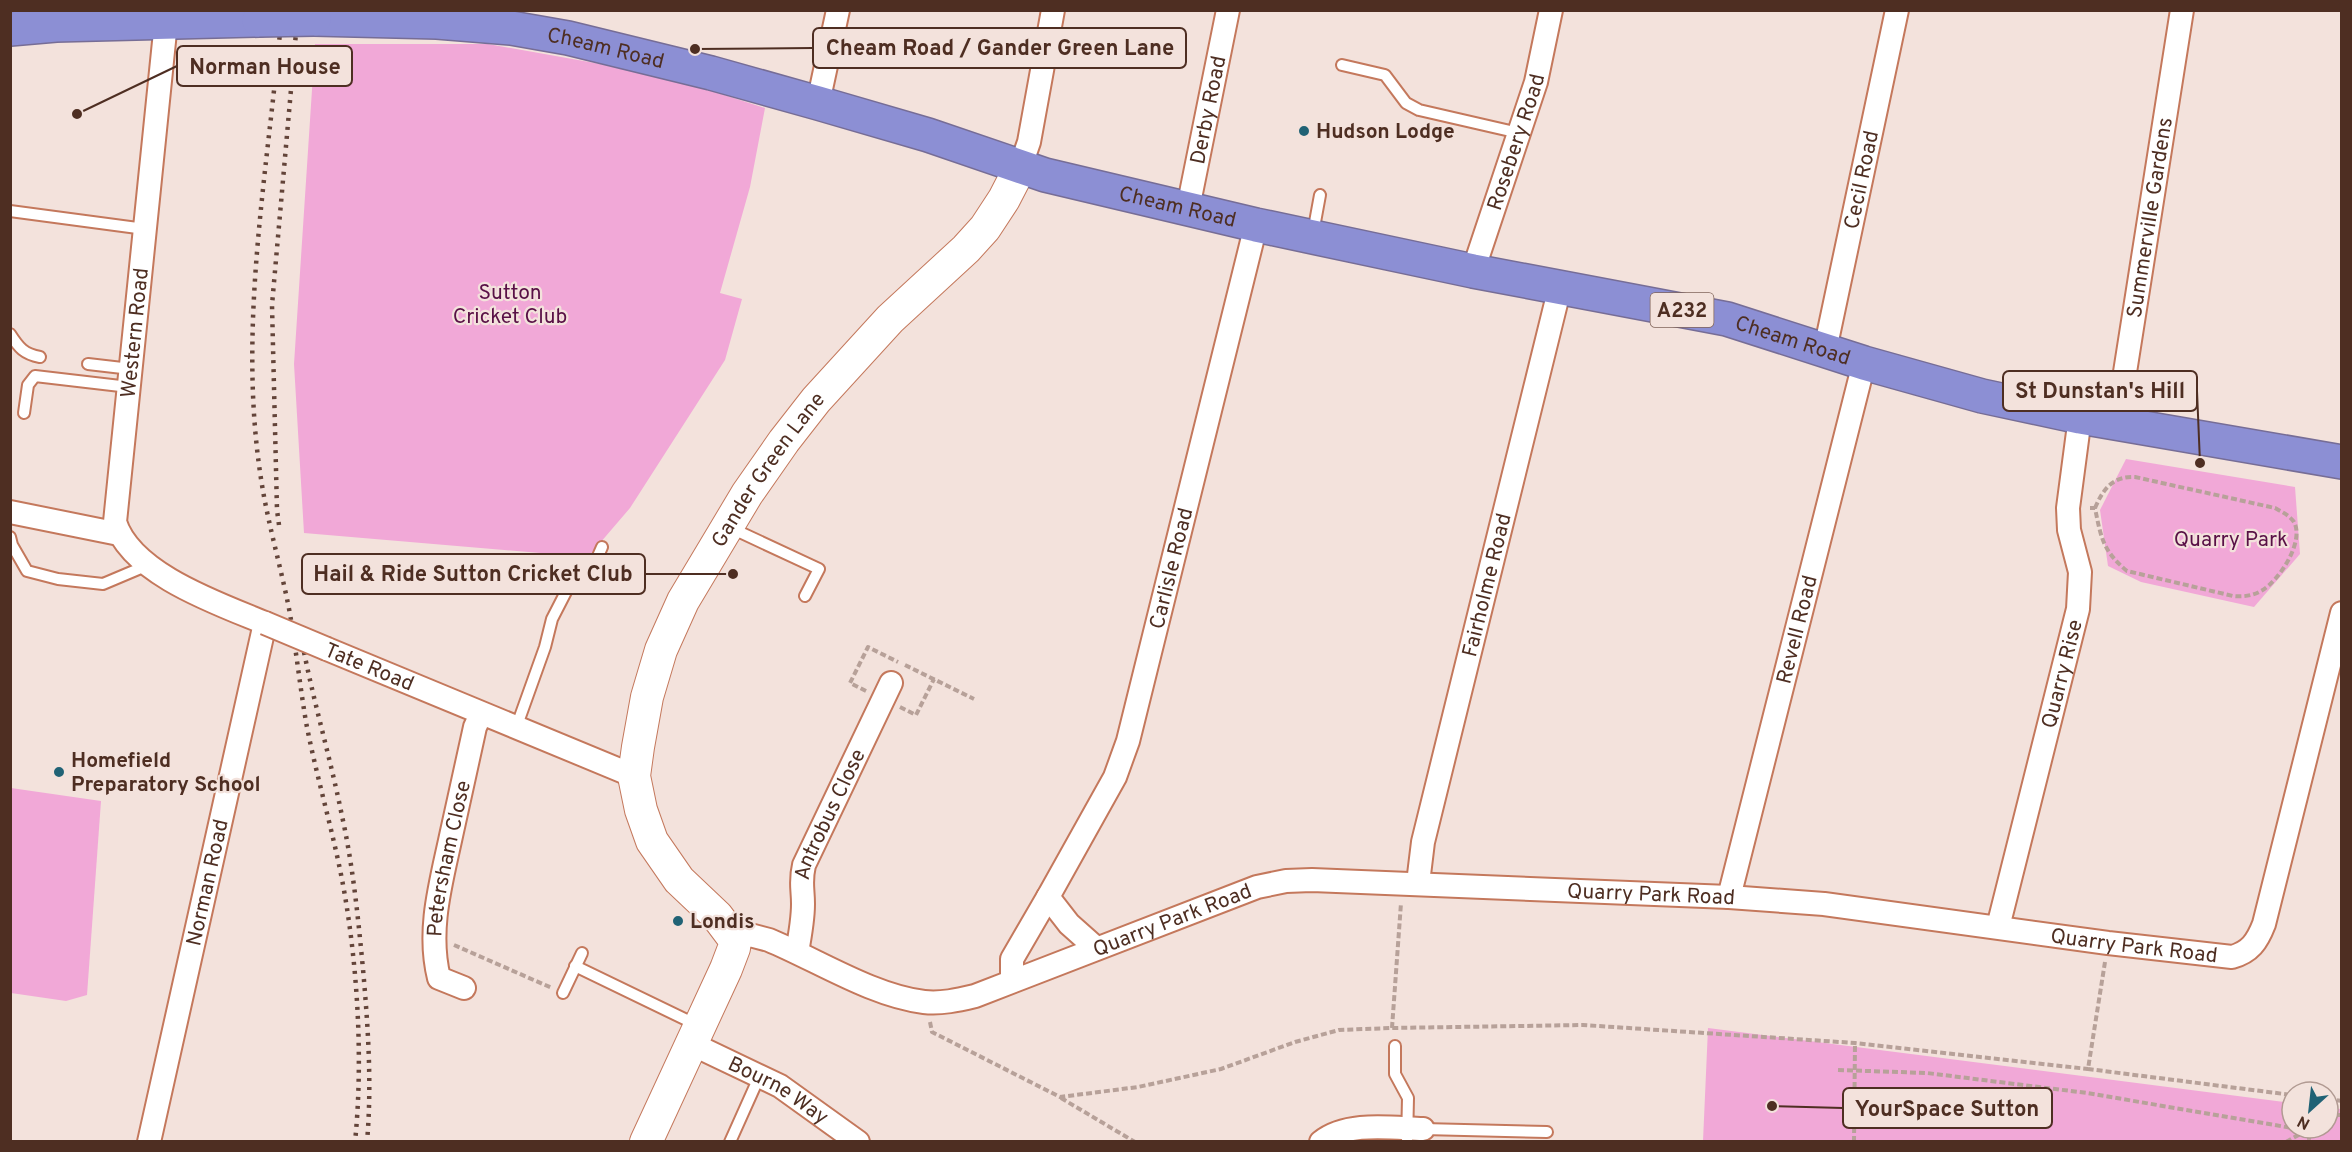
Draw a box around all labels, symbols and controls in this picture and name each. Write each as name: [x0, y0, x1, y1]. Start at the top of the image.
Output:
street label: Cheam Road: [545, 23, 667, 76]
callout: Cheam Road / Gander Green Lane: [813, 28, 1186, 68]
text: Cheam Road / Gander Green Lane: [826, 36, 1174, 63]
callout: Norman House: [177, 46, 352, 86]
street label: Derby Road: [1185, 54, 1233, 167]
text: Norman House: [189, 55, 341, 82]
street label: Rosebery Road: [1482, 72, 1552, 214]
street label: Summerville Gardens: [2122, 116, 2180, 320]
place label: Hudson Lodge: [1316, 119, 1455, 146]
marker: Hudson Lodge: [1297, 124, 1311, 138]
street label: Cecil Road: [1839, 128, 1886, 232]
street label: Cheam Road: [1116, 181, 1239, 235]
street label: Western Road: [116, 267, 156, 399]
park label: Sutton Cricket Club: [453, 280, 567, 331]
road number: A232: [1650, 293, 1714, 327]
street label: Cheam Road: [1731, 310, 1853, 373]
callout: St Dunstan's Hill: [2003, 371, 2197, 411]
text: St Dunstan's Hill: [2015, 379, 2185, 406]
street label: Gander Green Lane: [706, 387, 832, 553]
street label: Carlisle Road: [1144, 505, 1200, 632]
street label: Fairholme Road: [1457, 511, 1519, 660]
park label: Quarry Park: [2174, 527, 2288, 554]
callout: Hail & Ride Sutton Cricket Club: [302, 554, 645, 594]
text: Hail & Ride Sutton Cricket Club: [313, 562, 633, 589]
street label: Revell Road: [1771, 573, 1825, 687]
street label: Quarry Rise: [2036, 617, 2090, 732]
street label: Tate Road: [320, 637, 418, 698]
street label: Antrobus Close: [790, 745, 873, 882]
place label: Homefield Preparatory School: [71, 748, 261, 799]
marker: Homefield Preparatory School: [52, 765, 66, 779]
street label: Petersham Close: [422, 778, 478, 937]
street label: Norman Road: [181, 817, 236, 949]
street label: Quarry Park Road: [1089, 878, 1256, 964]
street label: Quarry Park Road: [1566, 878, 1736, 912]
place label: Londis: [690, 909, 755, 936]
marker: Londis: [671, 914, 685, 928]
street label: Quarry Park Road: [2049, 923, 2219, 970]
street label: Bourne Way: [723, 1051, 833, 1131]
north arrow: [2280, 1080, 2340, 1140]
callout: YourSpace Sutton: [1843, 1088, 2052, 1128]
text: YourSpace Sutton: [1855, 1097, 2039, 1124]
text: N: [2294, 1110, 2314, 1133]

